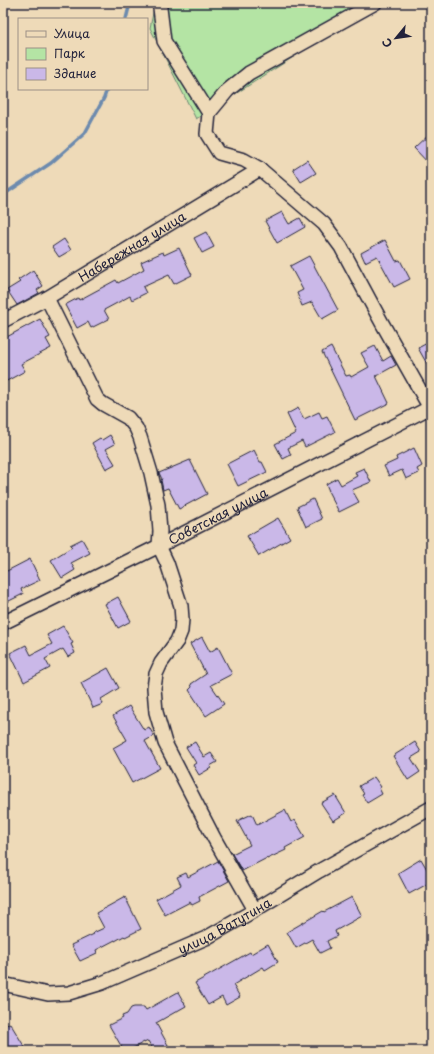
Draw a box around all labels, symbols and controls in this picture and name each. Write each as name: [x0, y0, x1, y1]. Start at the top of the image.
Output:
legend: [18, 18, 148, 90]
north arrow: [376, 18, 416, 58]
text: Улица: [54, 24, 90, 42]
text: С: [377, 35, 396, 51]
text: Парк: [54, 44, 86, 62]
text: Здание: [54, 64, 96, 82]
street label: Набережная улица: [74, 206, 190, 286]
street label: Советская улица: [165, 482, 271, 549]
street label: улица Ватутина: [175, 892, 275, 958]

